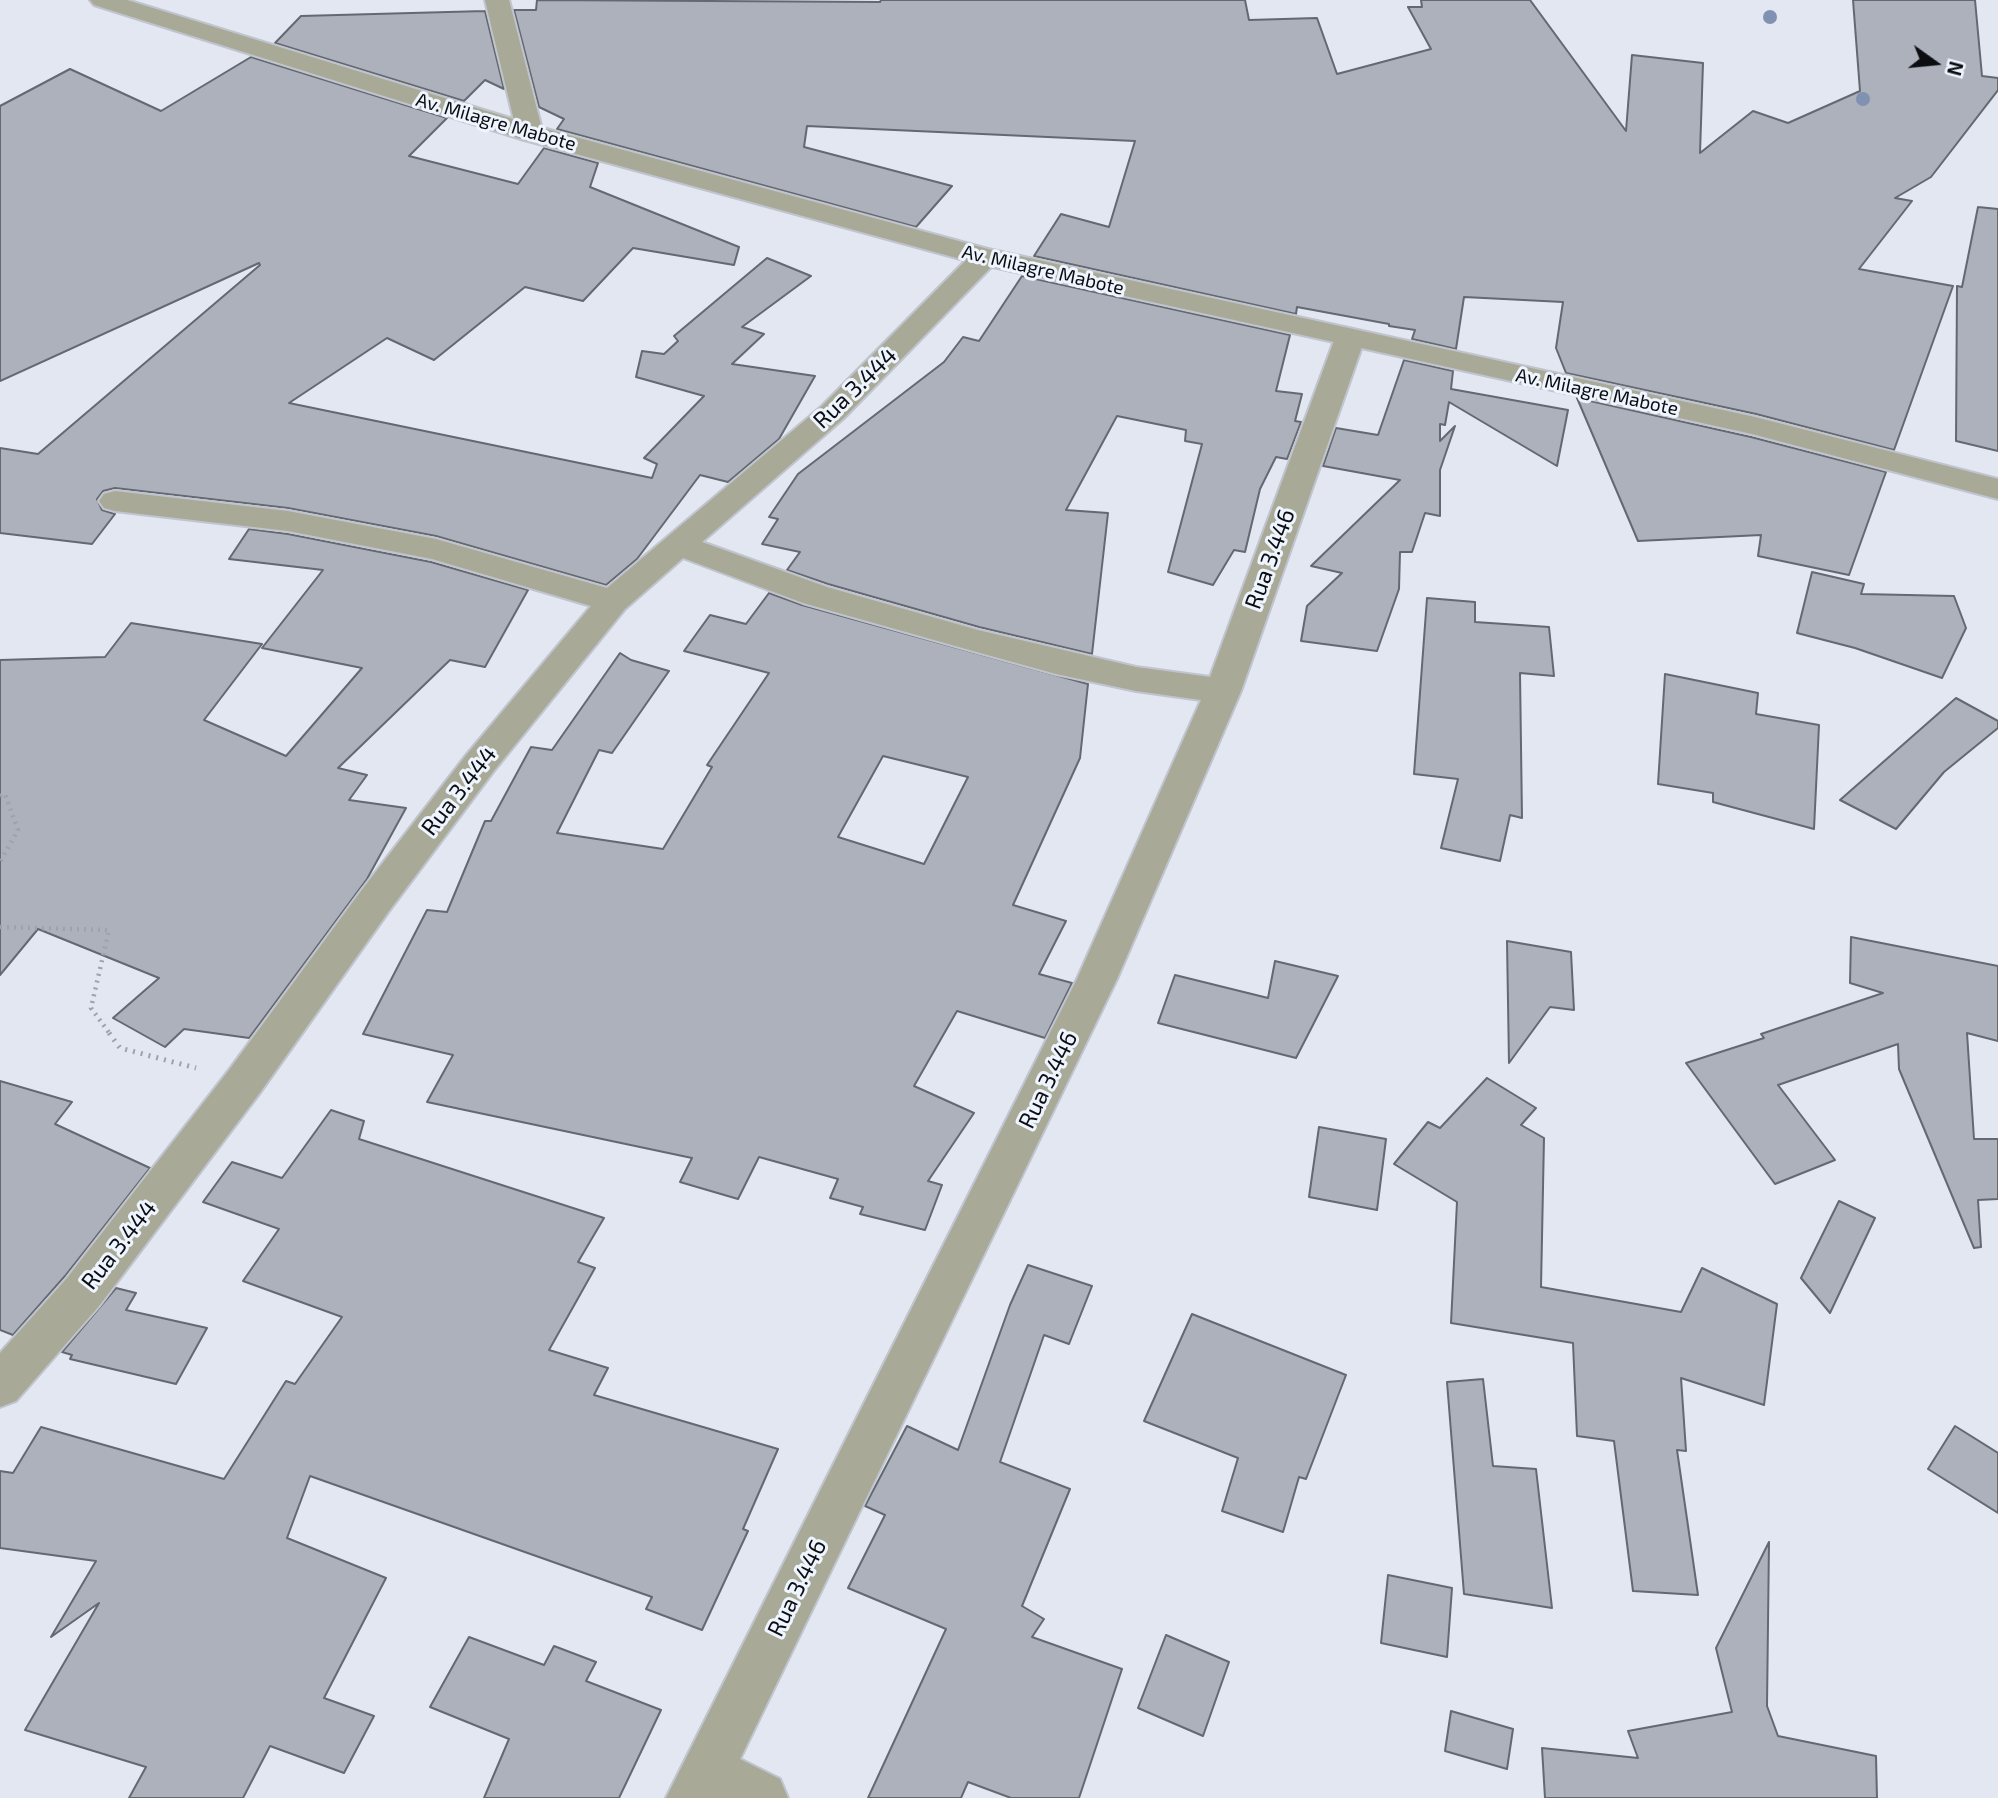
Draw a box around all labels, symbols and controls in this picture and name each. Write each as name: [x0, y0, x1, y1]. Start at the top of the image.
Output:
north arrow: [1900, 28, 1970, 98]
text: N: [1943, 59, 1969, 78]
street label: Av. Milagre Mabote: [413, 88, 579, 156]
street label: Av. Milagre Mabote: [960, 240, 1126, 300]
street label: Rua 3.444: [808, 341, 902, 435]
street label: Av. Milagre Mabote: [1514, 364, 1680, 420]
street label: Rua 3.446: [1239, 505, 1301, 613]
street label: Rua 3.444: [416, 741, 502, 841]
street label: Rua 3.446: [1013, 1027, 1083, 1133]
street label: Rua 3.444: [76, 1195, 162, 1295]
street label: Rua 3.446: [762, 1535, 832, 1641]

